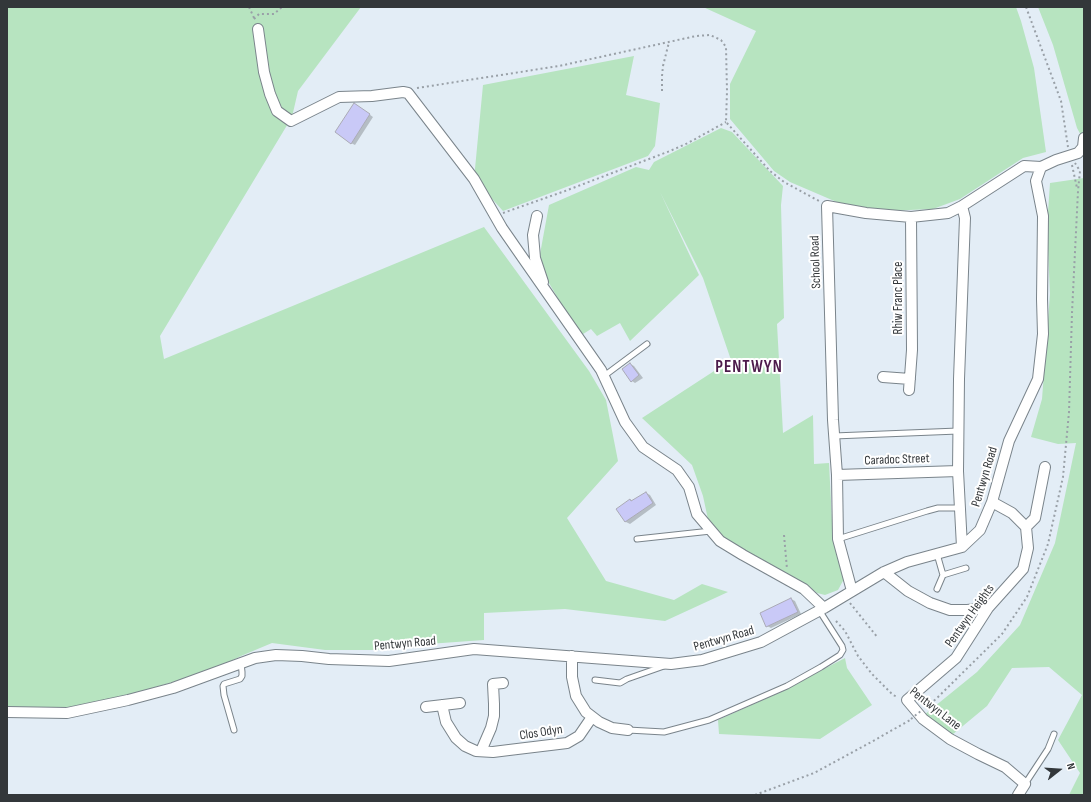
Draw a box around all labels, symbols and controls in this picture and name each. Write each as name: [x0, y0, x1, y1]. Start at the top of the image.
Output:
street label: School Road: [807, 235, 825, 289]
street label: Rhiw Franc Place: [891, 262, 907, 334]
district label: PENTWYN: [715, 358, 783, 378]
street label: Pentwyn Road: [968, 445, 1002, 509]
street label: Caradoc Street: [864, 451, 930, 469]
street label: Pentwyn Heights: [942, 582, 998, 650]
street label: Pentwyn Road: [692, 623, 756, 655]
street label: Pentwyn Road: [373, 634, 437, 654]
street label: Pentwyn Lane: [906, 684, 964, 734]
street label: Clos Odyn: [518, 722, 564, 744]
north arrow: [1039, 750, 1079, 790]
text: N: [1064, 762, 1078, 771]

